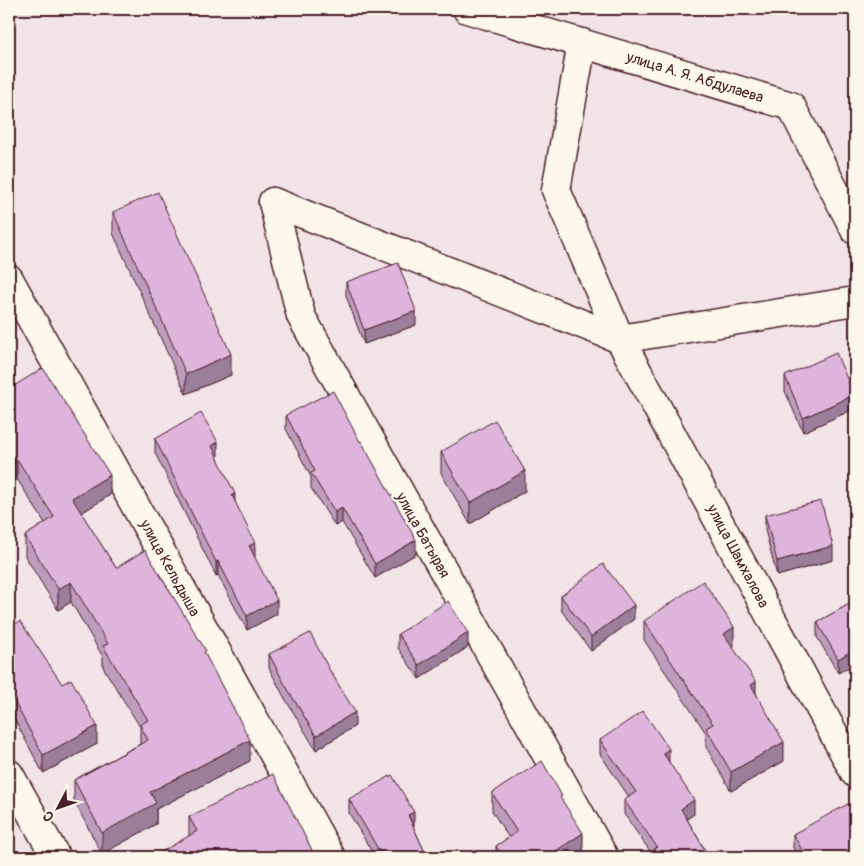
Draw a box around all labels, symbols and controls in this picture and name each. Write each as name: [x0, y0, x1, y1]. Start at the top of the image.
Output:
street label: улица А. Я. Абдулаева: [623, 47, 766, 107]
street label: улица Батырая: [391, 488, 454, 581]
street label: улица Шамхалова: [702, 500, 773, 611]
street label: улица Кельдыша: [135, 516, 204, 620]
north arrow: [32, 784, 82, 834]
text: С: [39, 807, 58, 825]

